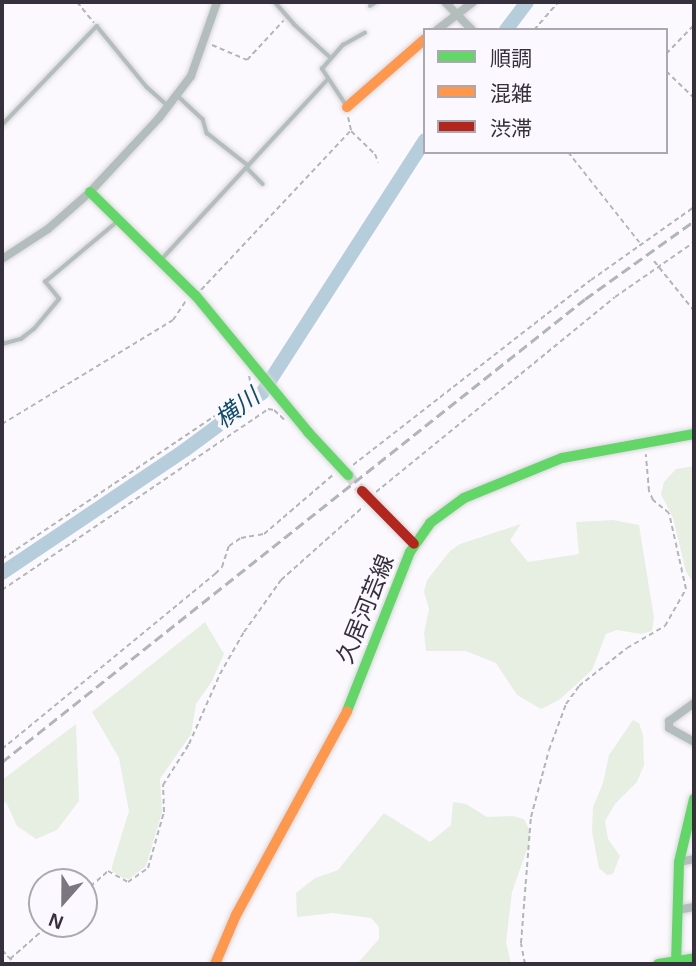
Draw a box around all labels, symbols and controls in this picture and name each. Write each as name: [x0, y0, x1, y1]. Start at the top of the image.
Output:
legend: [423, 28, 668, 154]
text: 順調: [490, 47, 532, 70]
text: 混雑: [490, 82, 532, 105]
text: 渋滞: [490, 117, 532, 140]
water label: 横川: [209, 382, 265, 434]
street label: 久居河芸線: [331, 551, 399, 667]
north arrow: [28, 868, 98, 938]
text: N: [46, 909, 66, 933]

